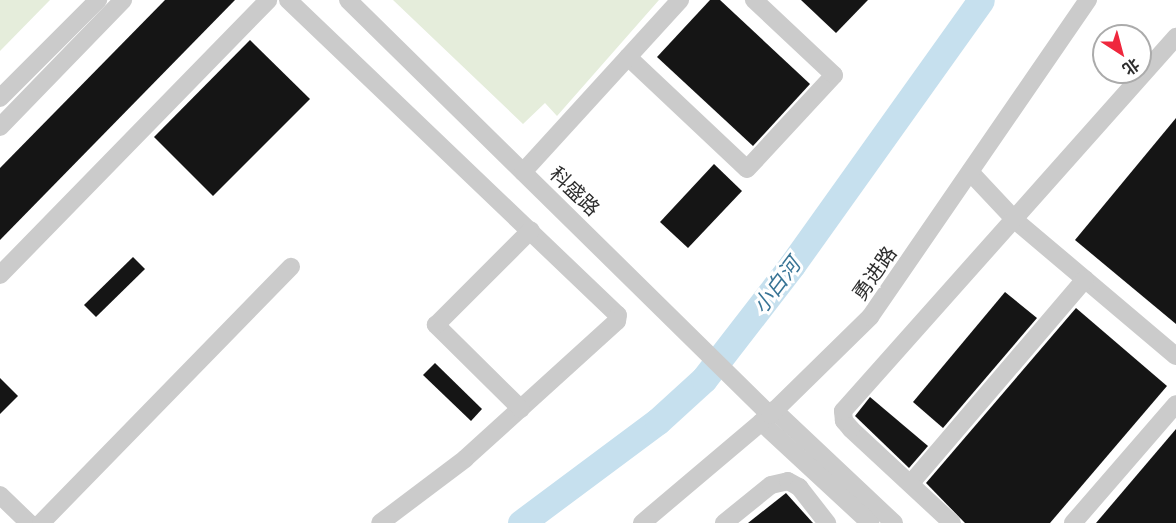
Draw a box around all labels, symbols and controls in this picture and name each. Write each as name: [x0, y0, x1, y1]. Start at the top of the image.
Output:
north arrow: [1092, 24, 1152, 84]
text: 北: [1119, 54, 1144, 80]
street label: 科盛路: [545, 162, 605, 220]
street label: 勇进路: [847, 242, 901, 304]
water label: 小白河: [747, 252, 805, 318]

